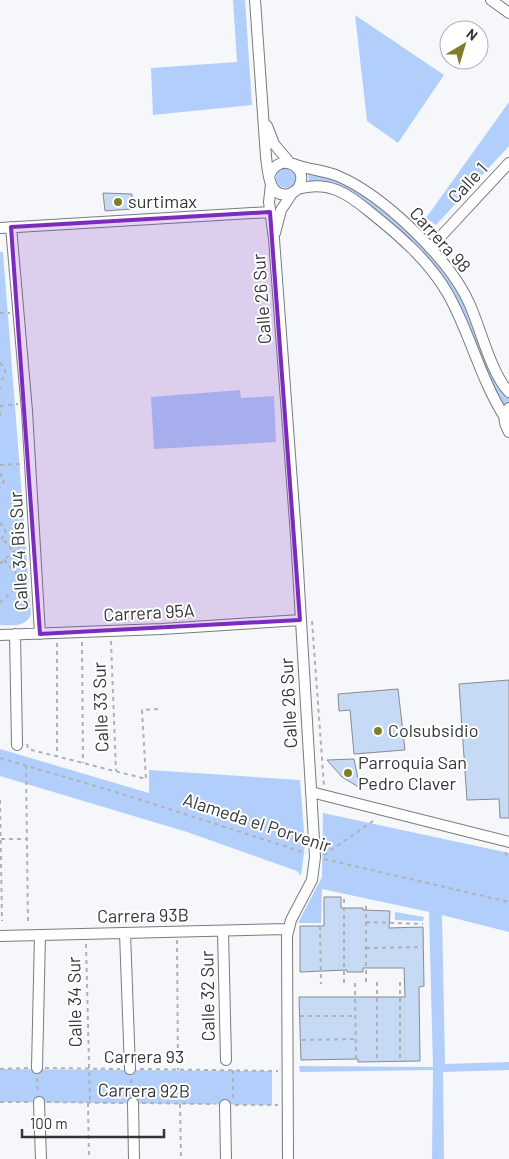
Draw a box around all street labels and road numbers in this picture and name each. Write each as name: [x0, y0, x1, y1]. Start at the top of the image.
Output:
street label: Calle 1: [443, 157, 492, 207]
street label: Carrera 98: [406, 202, 476, 277]
street label: Calle 26 Sur: [247, 253, 275, 345]
street label: Calle 34 Bis Sur: [4, 491, 32, 611]
street label: Carrera 95A: [103, 599, 195, 625]
street label: Calle 26 Sur: [275, 657, 301, 749]
street label: Calle 33 Sur: [87, 661, 113, 753]
street label: Alameda el Porvenir: [180, 788, 335, 857]
street label: Carrera 93B: [97, 903, 189, 927]
street label: Calle 32 Sur: [195, 950, 219, 1042]
street label: Calle 34 Sur: [62, 956, 86, 1048]
street label: Carrera 93: [104, 1045, 184, 1067]
street label: Carrera 92B: [98, 1078, 190, 1102]

